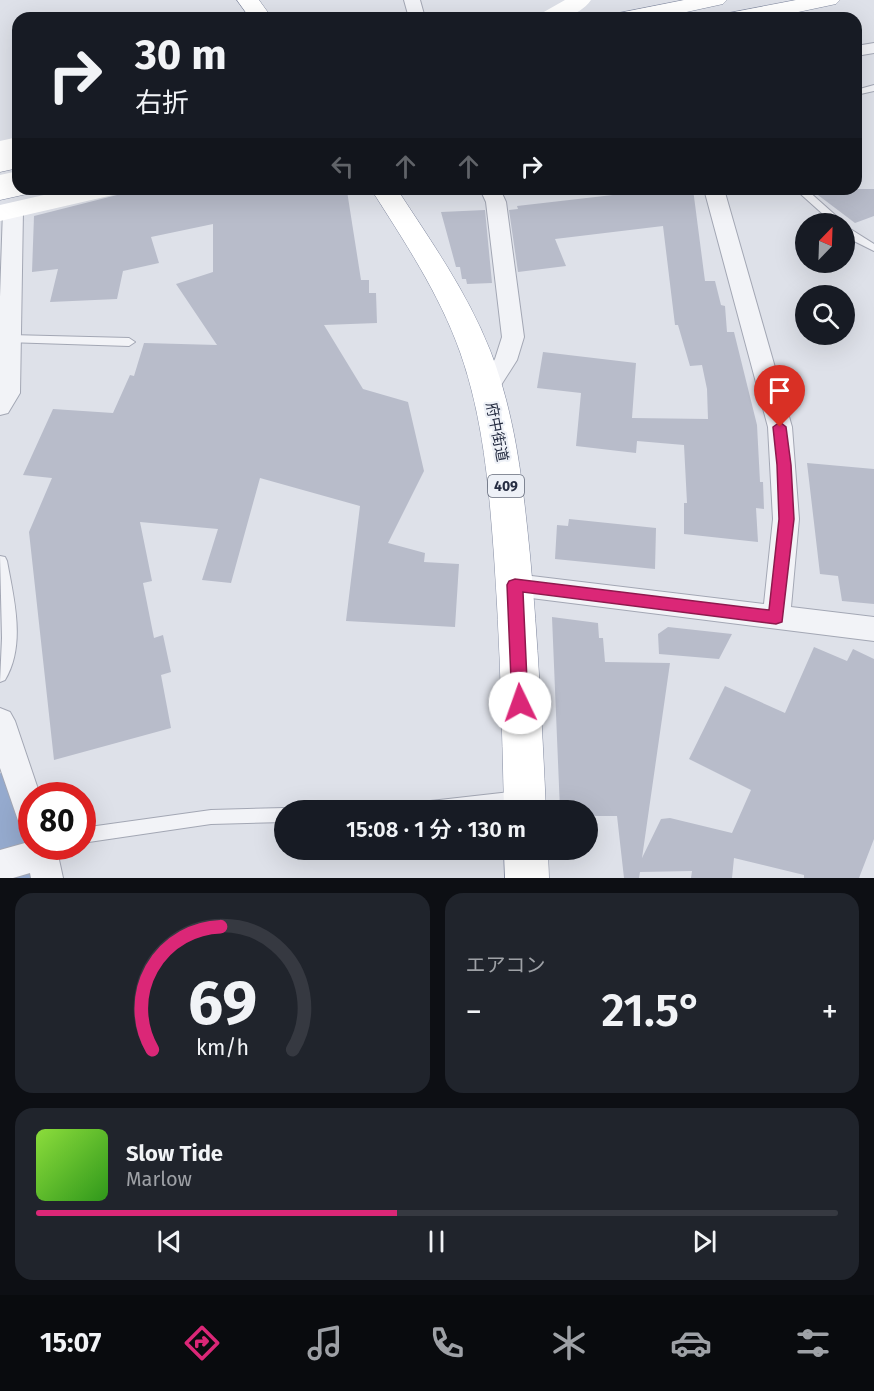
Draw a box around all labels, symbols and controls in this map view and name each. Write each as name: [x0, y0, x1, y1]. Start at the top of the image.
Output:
text: 30 m: [135, 30, 227, 80]
icon: right: [36, 36, 114, 114]
text: 右折: [135, 87, 189, 119]
icon: left: [326, 150, 359, 183]
icon: ahead: [389, 150, 422, 183]
icon: ahead: [452, 150, 485, 183]
icon: right: [515, 150, 548, 183]
north arrow: [795, 213, 855, 273]
map controls: [795, 213, 855, 345]
button: search: [795, 285, 855, 345]
pin: [754, 365, 805, 427]
icon: arrive: [763, 374, 796, 407]
street label: 府中街道: [482, 401, 512, 463]
road number: 409: [488, 475, 524, 497]
position arrow: [488, 671, 552, 735]
speed limit sign: 80: [18, 782, 96, 860]
text: 15:08 · 1 分 · 130 m: [346, 816, 526, 843]
text: エアコン: [466, 953, 546, 977]
text: 69: [188, 966, 257, 1041]
text: 21.5°: [602, 984, 702, 1038]
text: −: [466, 992, 482, 1032]
text: +: [822, 992, 838, 1032]
text: km/h: [196, 1035, 249, 1061]
text: Slow Tide: [126, 1140, 223, 1167]
text: Marlow: [126, 1167, 192, 1191]
icon: previous: [153, 1225, 186, 1258]
icon: pause: [420, 1225, 453, 1258]
icon: next: [688, 1225, 721, 1258]
icon: directions: [181, 1322, 223, 1364]
icon: music: [304, 1322, 346, 1364]
icon: phone: [426, 1322, 468, 1364]
icon: climate: [548, 1322, 590, 1364]
icon: car: [670, 1322, 712, 1364]
icon: filters: [792, 1322, 834, 1364]
text: 15:07: [40, 1327, 101, 1359]

